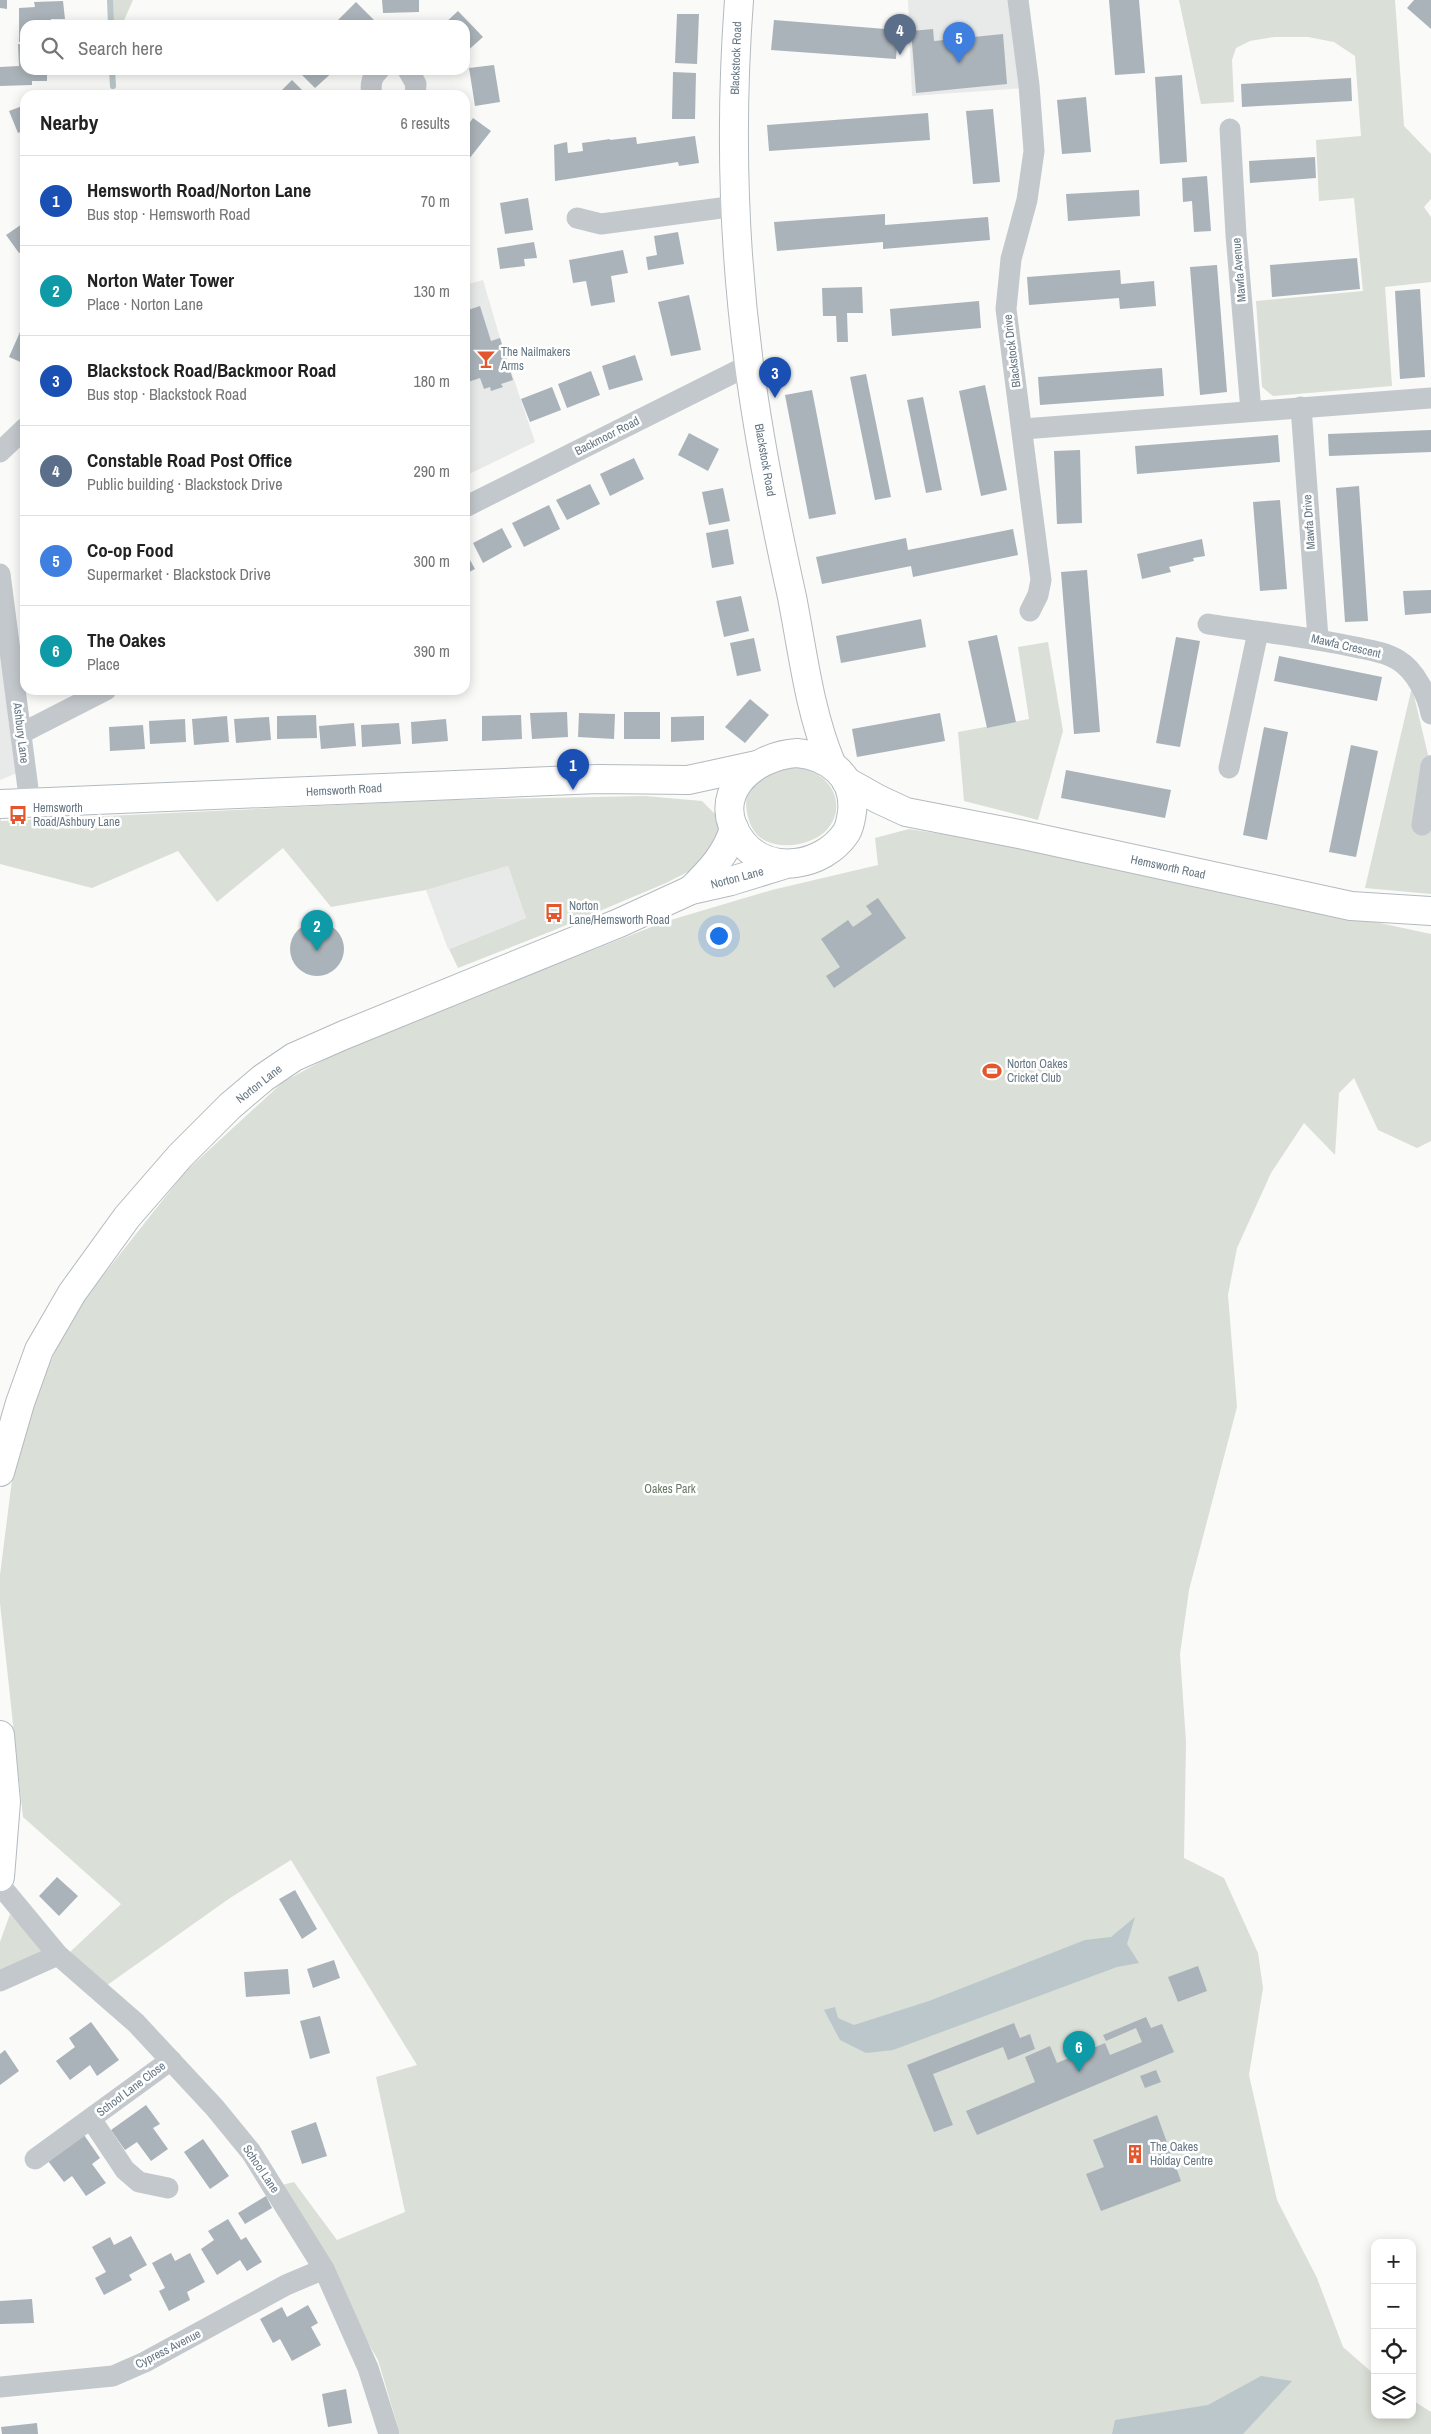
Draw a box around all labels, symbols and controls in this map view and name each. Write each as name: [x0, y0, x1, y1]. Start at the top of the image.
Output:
pin: 4: [884, 14, 916, 55]
search box: [20, 20, 470, 75]
street label: Blackstock Road: [727, 21, 745, 95]
pin: 5: [943, 22, 975, 63]
icon: search: [38, 34, 66, 62]
text: Search here: [78, 35, 163, 61]
text: Nearby: [40, 108, 98, 137]
text: 6 results: [400, 112, 450, 134]
text: Hemsworth Road/Norton Lane: [87, 177, 311, 203]
text: 1: [52, 190, 60, 212]
text: 70 m: [421, 190, 450, 212]
text: Bus stop · Hemsworth Road: [87, 203, 250, 225]
street label: Mawfa Avenue: [1228, 237, 1250, 303]
text: Norton Water Tower: [87, 267, 234, 293]
text: 2: [52, 280, 60, 302]
text: 130 m: [414, 280, 450, 302]
text: Place · Norton Lane: [87, 293, 203, 315]
street label: Blackstock Drive: [1000, 314, 1024, 388]
place label: The Nailmakers Arms: [500, 344, 571, 374]
bar icon: The Nailmakers Arms: [475, 348, 497, 370]
text: Blackstock Road/Backmoor Road: [87, 357, 336, 383]
pin: 3: [759, 357, 791, 398]
text: 3: [52, 370, 60, 392]
text: 180 m: [414, 370, 450, 392]
text: Bus stop · Blackstock Road: [87, 383, 247, 405]
street label: Backmoor Road: [572, 413, 642, 459]
street label: Blackstock Road: [751, 423, 779, 497]
text: Constable Road Post Office: [87, 447, 292, 473]
text: 4: [52, 460, 60, 482]
text: 290 m: [414, 460, 450, 482]
text: Public building · Blackstock Drive: [87, 473, 282, 495]
street label: Mawfa Drive: [1299, 494, 1319, 550]
text: Co-op Food: [87, 537, 174, 563]
text: 5: [52, 550, 60, 572]
text: 300 m: [414, 550, 450, 572]
text: Supermarket · Blackstock Drive: [87, 563, 271, 585]
text: The Oakes: [87, 627, 166, 653]
street label: Mawfa Crescent: [1310, 630, 1383, 662]
text: 6: [52, 640, 60, 662]
text: 390 m: [414, 640, 450, 662]
text: Place: [87, 653, 120, 675]
street label: Ashbury Lane: [9, 701, 33, 764]
pin: 1: [557, 749, 589, 790]
street label: Hemsworth Road: [306, 780, 382, 800]
place label: Hemsworth Road/Ashbury Lane: [33, 800, 120, 830]
bus stop icon: Hemsworth Road/Ashbury Lane: [7, 804, 29, 826]
street label: Hemsworth Road: [1129, 851, 1207, 883]
street label: Norton Lane: [709, 863, 765, 893]
place label: Norton Lane/Hemsworth Road: [569, 898, 670, 928]
bus stop icon: Norton Lane/Hemsworth Road: [543, 902, 565, 924]
pin: 2: [301, 910, 333, 951]
your location: [706, 923, 732, 949]
place label: Norton Oakes Cricket Club: [1007, 1056, 1068, 1086]
sports icon: Norton Oakes Cricket Club: [981, 1060, 1003, 1082]
street label: Norton Lane: [233, 1061, 285, 1107]
park label: Oakes Park: [644, 1481, 696, 1497]
pin: 6: [1063, 2031, 1095, 2072]
street label: School Lane Close: [93, 2058, 169, 2120]
place label: The Oakes Holday Centre: [1150, 2139, 1213, 2169]
street label: School Lane: [239, 2142, 283, 2196]
building icon: The Oakes Holday Centre: [1124, 2143, 1146, 2165]
map controls: [1371, 2239, 1416, 2419]
button: +: [1371, 2239, 1416, 2284]
button: −: [1371, 2284, 1416, 2329]
street label: Cypress Avenue: [133, 2326, 203, 2372]
button: locate: [1371, 2329, 1416, 2374]
button: layers: [1371, 2374, 1416, 2419]

